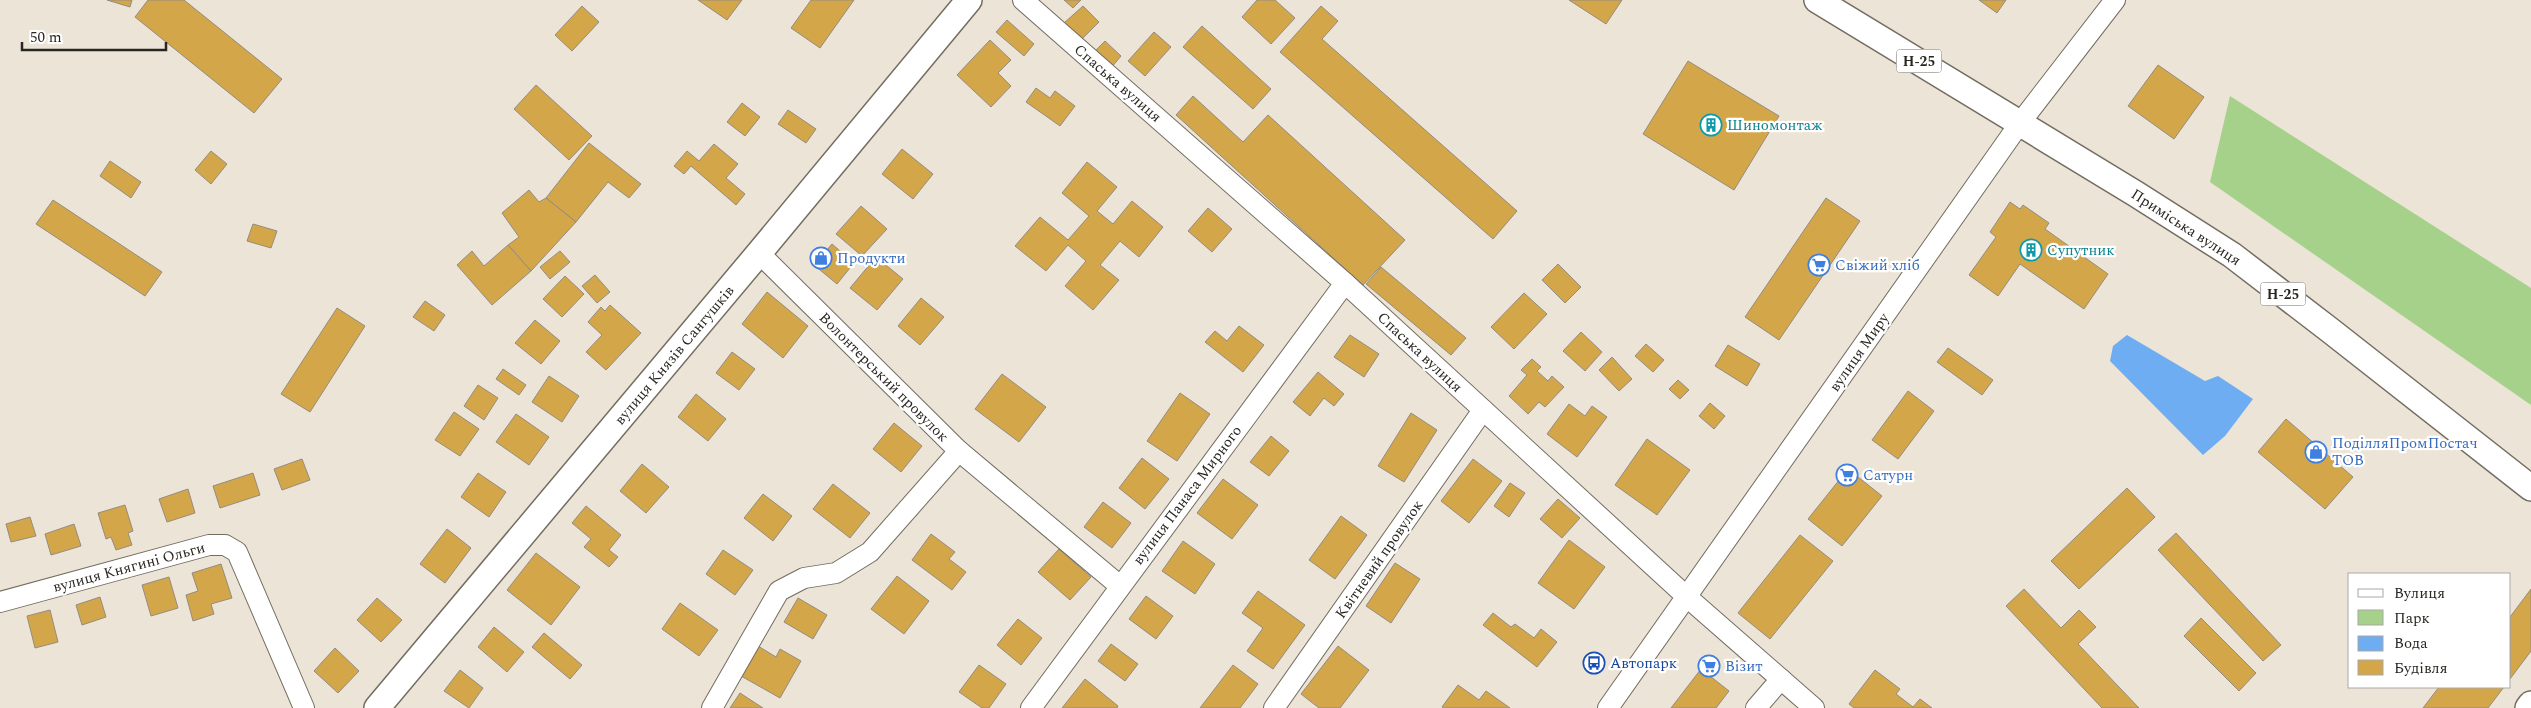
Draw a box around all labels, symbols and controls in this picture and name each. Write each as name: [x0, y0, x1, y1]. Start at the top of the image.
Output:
scale bar: [22, 20, 166, 52]
text: 50 m: [30, 26, 62, 49]
street label: Спаська вулиця: [1069, 39, 1167, 128]
road number: Н-25: [1896, 49, 1942, 72]
building icon: Шиномонтаж: [1699, 113, 1723, 137]
place label: Шиномонтаж: [1727, 114, 1823, 137]
street label: Приміська вулиця: [2126, 183, 2245, 272]
building icon: Супутник: [2019, 238, 2043, 262]
place label: Супутник: [2047, 239, 2115, 262]
shop icon: Продукти: [809, 246, 833, 270]
place label: Продукти: [837, 247, 905, 270]
supermarket icon: Свіжий хліб: [1807, 253, 1831, 277]
place label: Свіжий хліб: [1835, 254, 1920, 277]
street label: вулиця Князів Сангушків: [609, 280, 740, 430]
road number: Н-25: [2260, 282, 2306, 306]
street label: Волонтерський провулок: [813, 307, 954, 448]
street label: Спаська вулиця: [1372, 307, 1468, 398]
street label: вулиця Миру: [1824, 308, 1896, 396]
street label: вулиця Панаса Мирного: [1127, 421, 1248, 570]
place label: ПоділляПромПостач ТОВ: [2332, 432, 2478, 472]
shop icon: ПоділляПромПостач ТОВ: [2304, 440, 2328, 464]
supermarket icon: Сатурн: [1835, 463, 1859, 487]
place label: Сатурн: [1863, 464, 1913, 487]
street label: Квітневий провулок: [1330, 495, 1429, 623]
street label: вулиця Княгині Ольги: [50, 536, 208, 599]
legend: [2348, 573, 2511, 688]
text: Вулиця: [2394, 582, 2445, 605]
text: Парк: [2394, 607, 2430, 630]
text: Вода: [2394, 632, 2428, 655]
bus stop icon: Автопарк: [1582, 651, 1606, 675]
place label: Автопарк: [1610, 652, 1677, 675]
supermarket icon: Візит: [1697, 654, 1721, 678]
place label: Візит: [1725, 655, 1763, 678]
text: Будівля: [2394, 657, 2448, 680]

